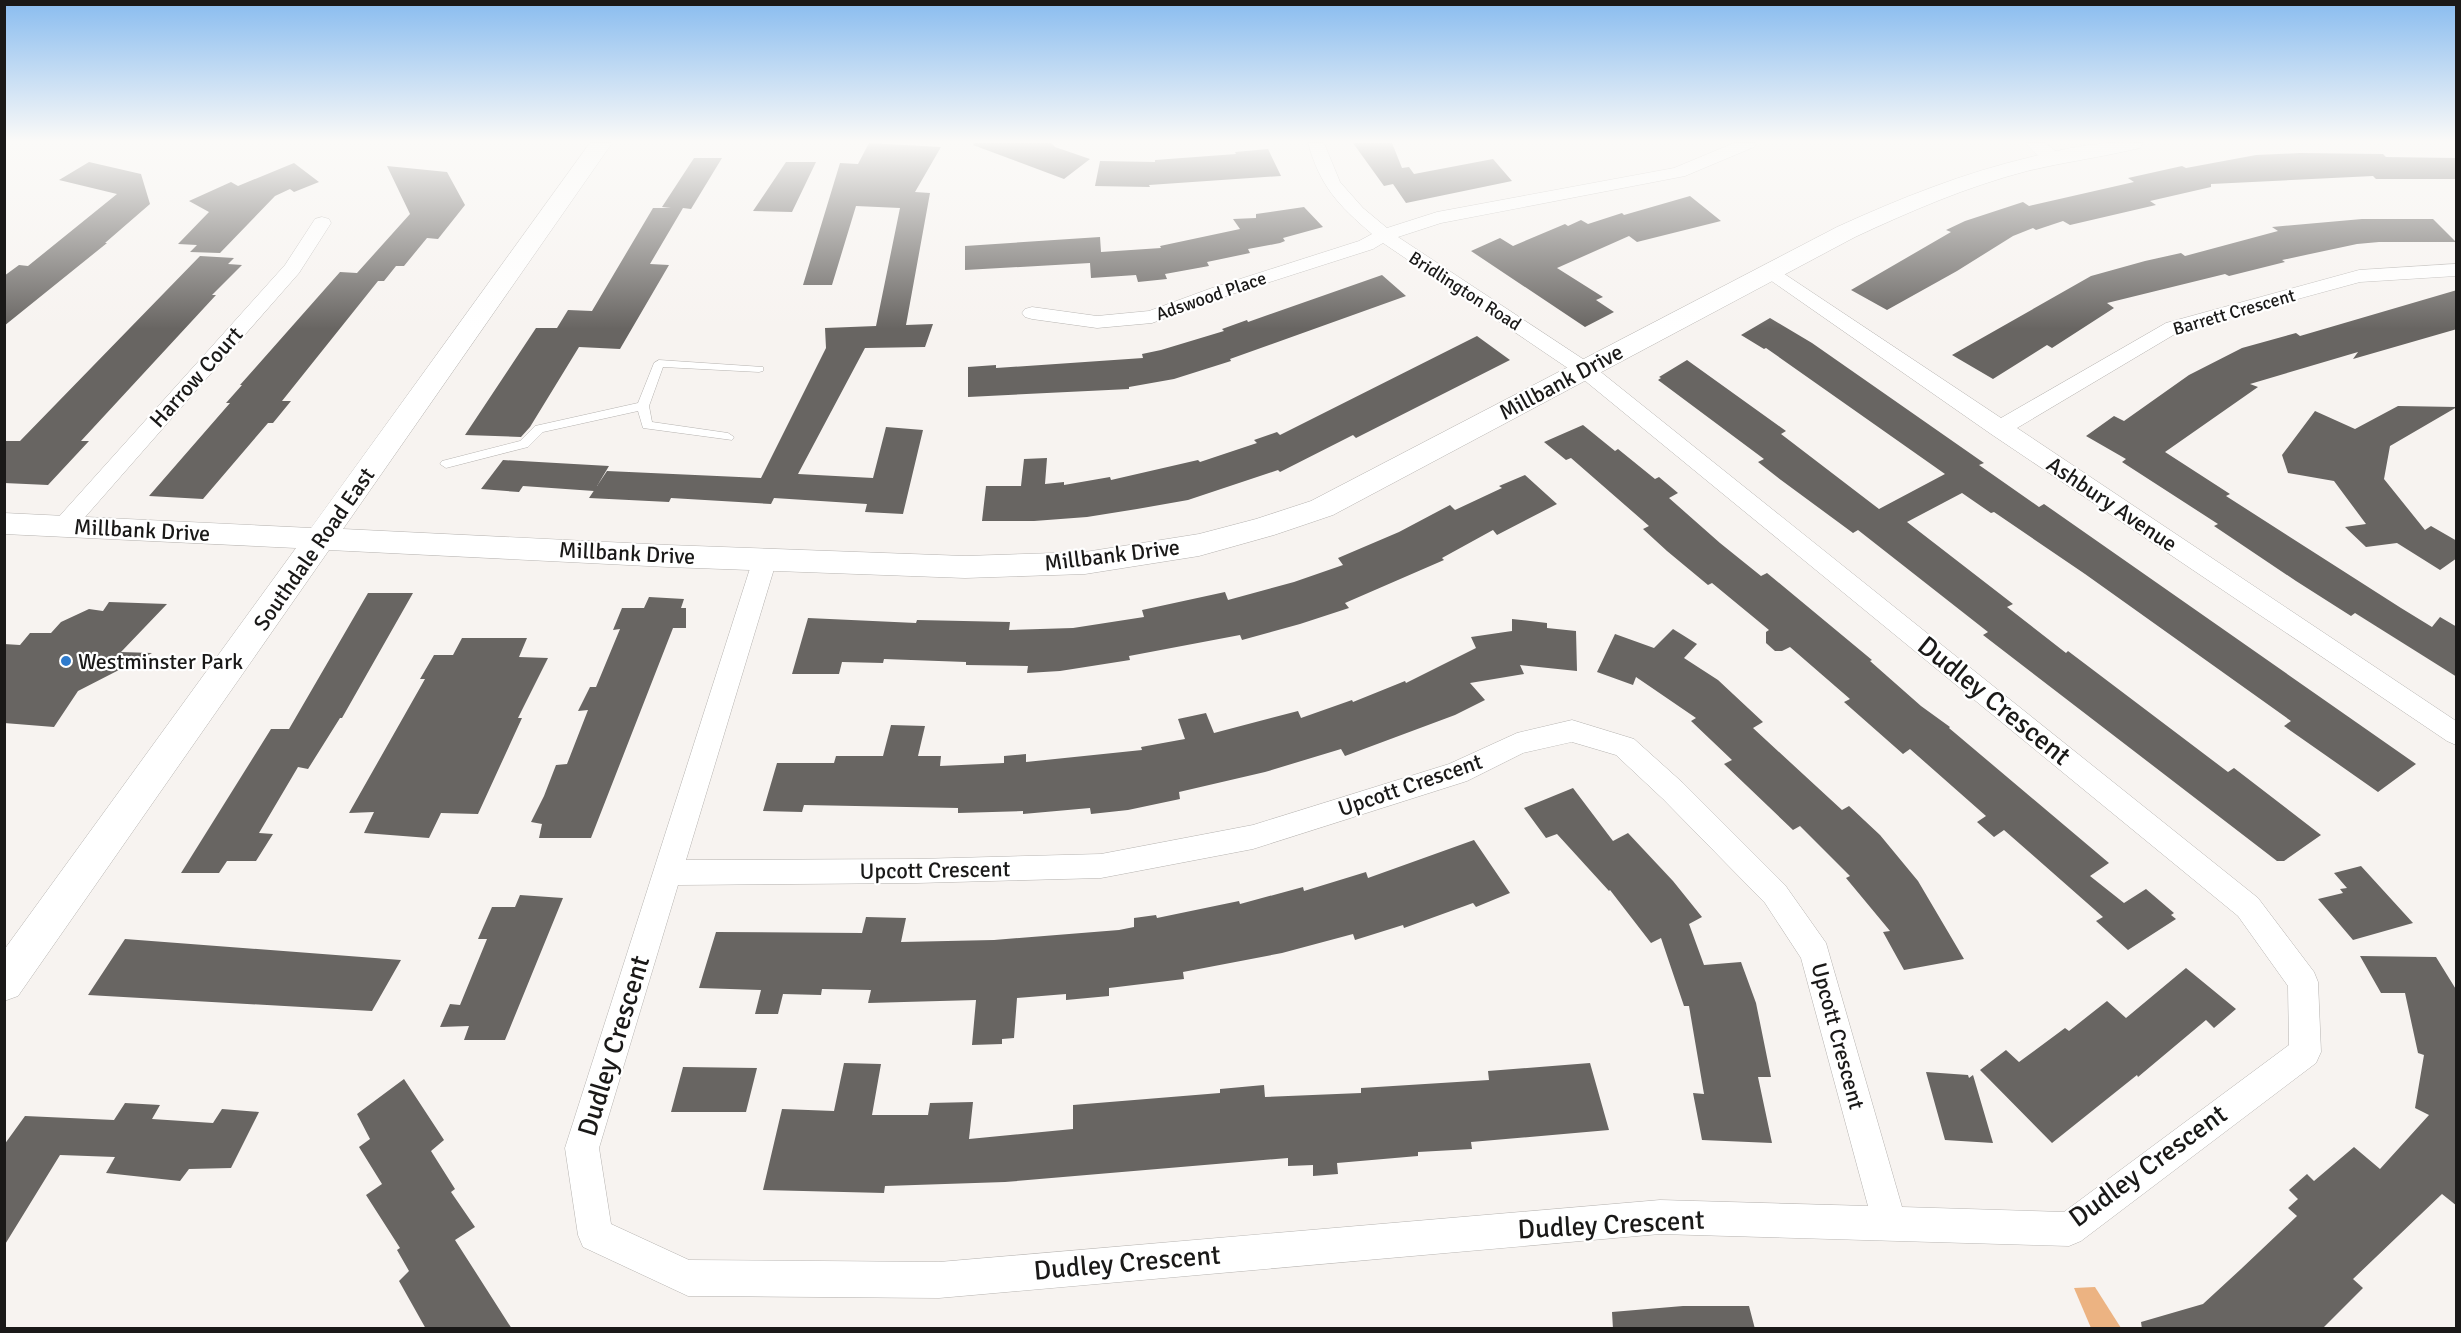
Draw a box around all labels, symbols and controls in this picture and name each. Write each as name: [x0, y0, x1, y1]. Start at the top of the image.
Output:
street label: Bridlington Road: [1405, 247, 1525, 335]
street label: Adswood Place: [1153, 267, 1269, 325]
street label: Barrett Crescent: [2170, 284, 2298, 340]
street label: Harrow Court: [144, 321, 249, 433]
street label: Millbank Drive: [1495, 338, 1627, 426]
street label: Ashbury Avenue: [2042, 451, 2182, 557]
street label: Southdale Road East: [248, 462, 381, 636]
street label: Millbank Drive: [73, 513, 211, 547]
street label: Millbank Drive: [1043, 533, 1181, 577]
street label: Millbank Drive: [558, 536, 696, 570]
street label: Dudley Crescent: [1911, 629, 2077, 773]
place label: Westminster Park: [78, 648, 243, 675]
marker: Westminster Park: [59, 654, 73, 668]
street label: Upcott Crescent: [1334, 748, 1486, 822]
street label: Upcott Crescent: [859, 855, 1011, 885]
street label: Dudley Crescent: [571, 952, 657, 1140]
street label: Upcott Crescent: [1805, 960, 1871, 1113]
street label: Dudley Crescent: [2063, 1098, 2233, 1234]
street label: Dudley Crescent: [1517, 1204, 1705, 1246]
street label: Dudley Crescent: [1032, 1238, 1222, 1288]

